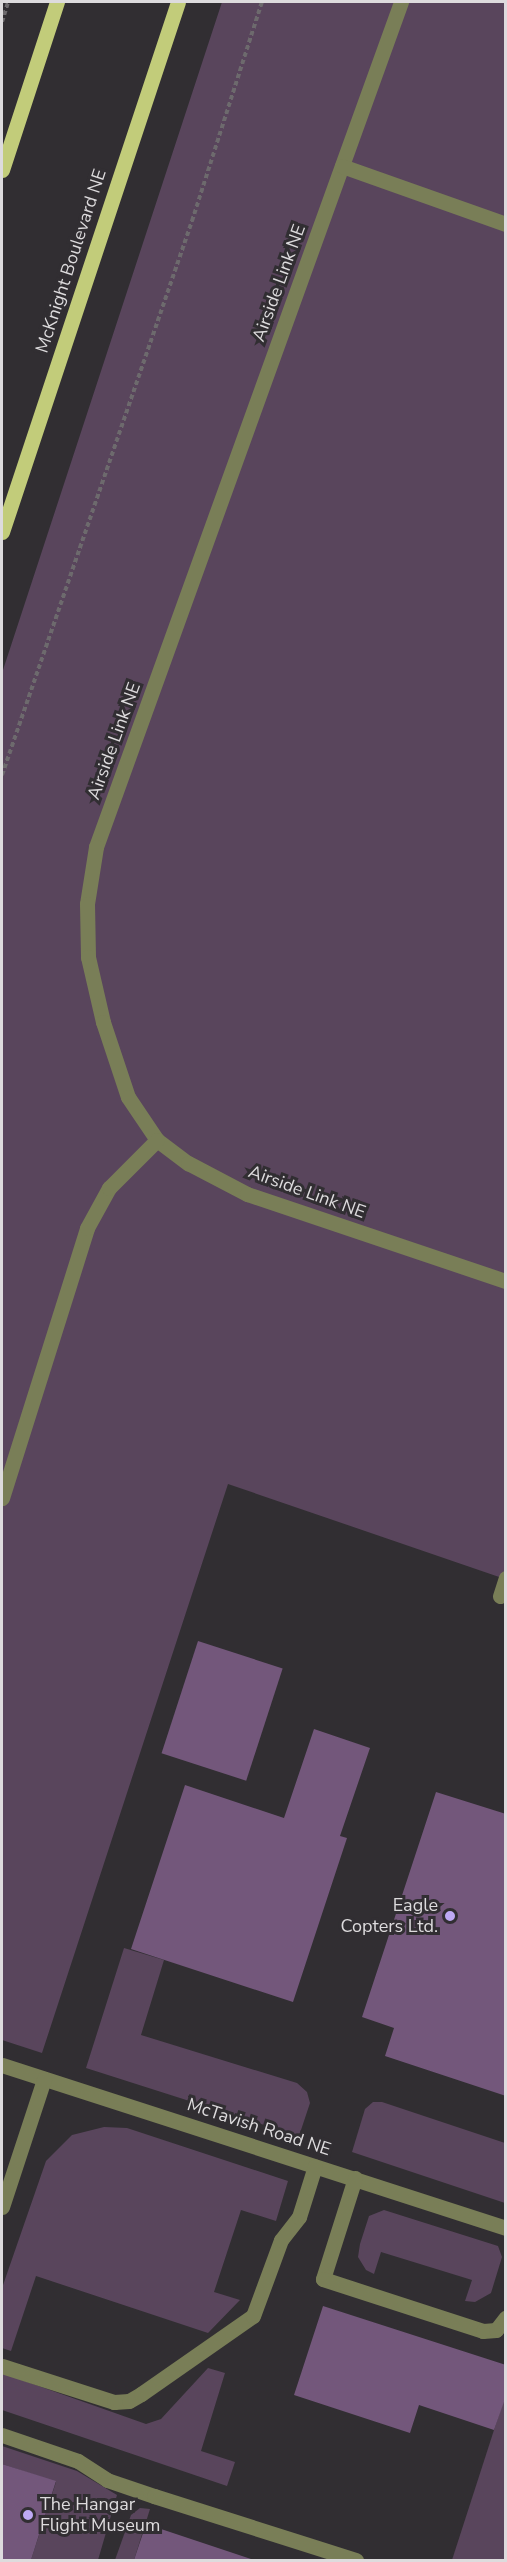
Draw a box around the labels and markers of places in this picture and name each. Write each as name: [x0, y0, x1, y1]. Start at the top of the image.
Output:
place label: Eagle Copters Ltd.: [341, 1895, 438, 1938]
marker: Eagle Copters Ltd.: [443, 1909, 457, 1923]
place label: The Hangar Flight Museum: [40, 2494, 160, 2536]
marker: The Hangar Flight Museum: [21, 2508, 35, 2522]

